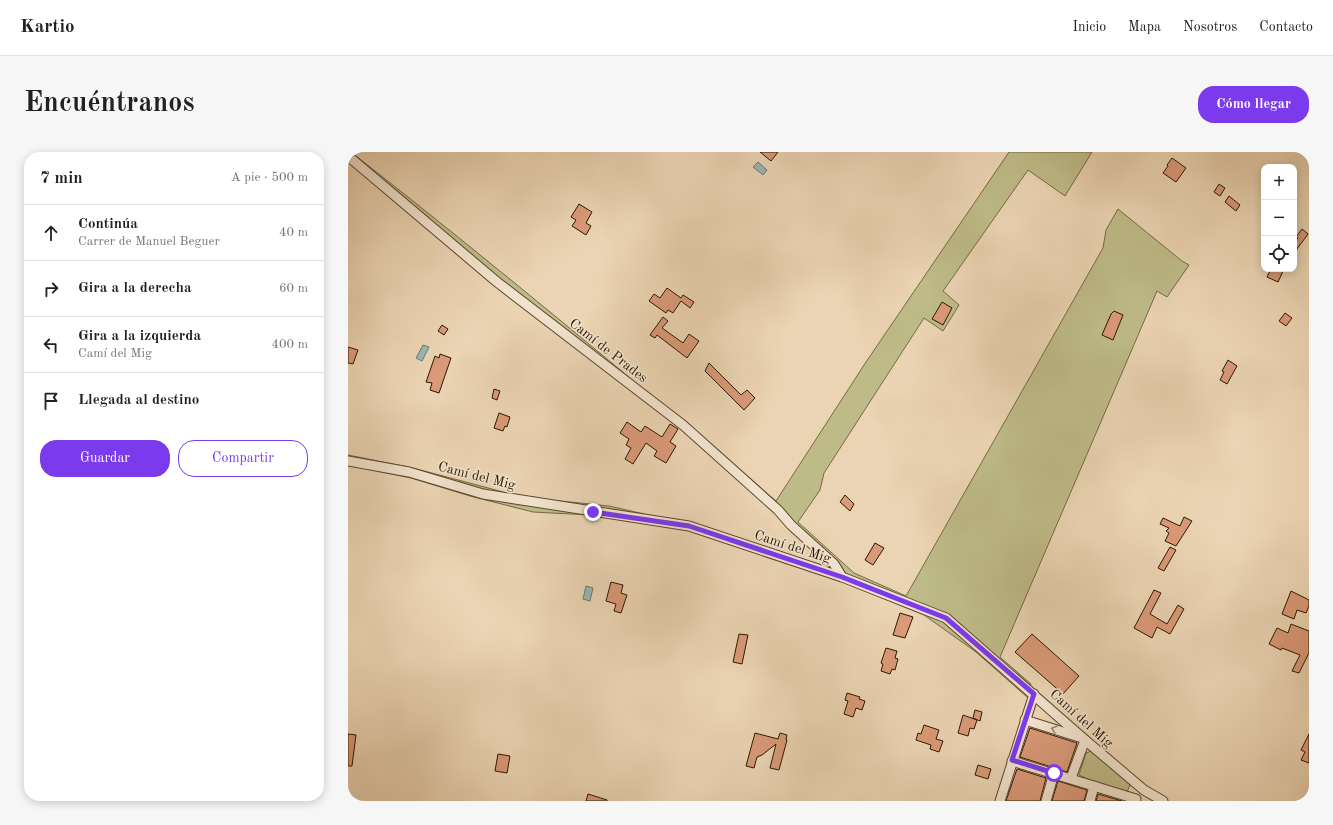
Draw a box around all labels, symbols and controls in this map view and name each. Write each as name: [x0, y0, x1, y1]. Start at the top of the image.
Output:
text: Kartio: [20, 18, 75, 37]
text: Inicio: [1072, 20, 1106, 34]
text: Mapa: [1128, 20, 1161, 34]
text: Nosotros: [1183, 20, 1237, 34]
text: Contacto: [1259, 20, 1313, 34]
button: Cómo llegar: [1198, 86, 1309, 123]
text: Encuéntranos: [24, 90, 194, 118]
map controls: [1261, 164, 1297, 272]
button: +: [1261, 164, 1297, 200]
text: 7 min: [40, 170, 83, 187]
text: A pie · 500 m: [231, 171, 308, 184]
button: −: [1261, 200, 1297, 236]
text: Continúa: [78, 217, 138, 232]
icon: ahead: [40, 222, 62, 244]
text: 40 m: [279, 226, 308, 239]
text: Carrer de Manuel Beguer: [78, 235, 220, 248]
button: locate: [1261, 236, 1297, 272]
icon: right: [40, 278, 62, 300]
text: Gira a la derecha: [78, 281, 192, 296]
text: 60 m: [279, 282, 308, 295]
street label: Camí de Prades: [567, 316, 650, 385]
text: Gira a la izquierda: [78, 329, 201, 344]
icon: left: [40, 334, 62, 356]
text: 400 m: [271, 338, 308, 351]
text: Camí del Mig: [78, 347, 152, 360]
icon: arrive: [40, 390, 62, 412]
text: Llegada al destino: [78, 393, 199, 408]
button: Guardar: [40, 440, 170, 477]
button: Compartir: [178, 440, 308, 477]
street label: Camí del Mig: [436, 460, 518, 493]
route end: [584, 503, 602, 521]
street label: Camí del Mig: [753, 528, 833, 566]
street label: Camí del Mig: [1047, 687, 1116, 751]
one-way arrow: [1051, 725, 1058, 734]
route start: [1045, 764, 1063, 782]

